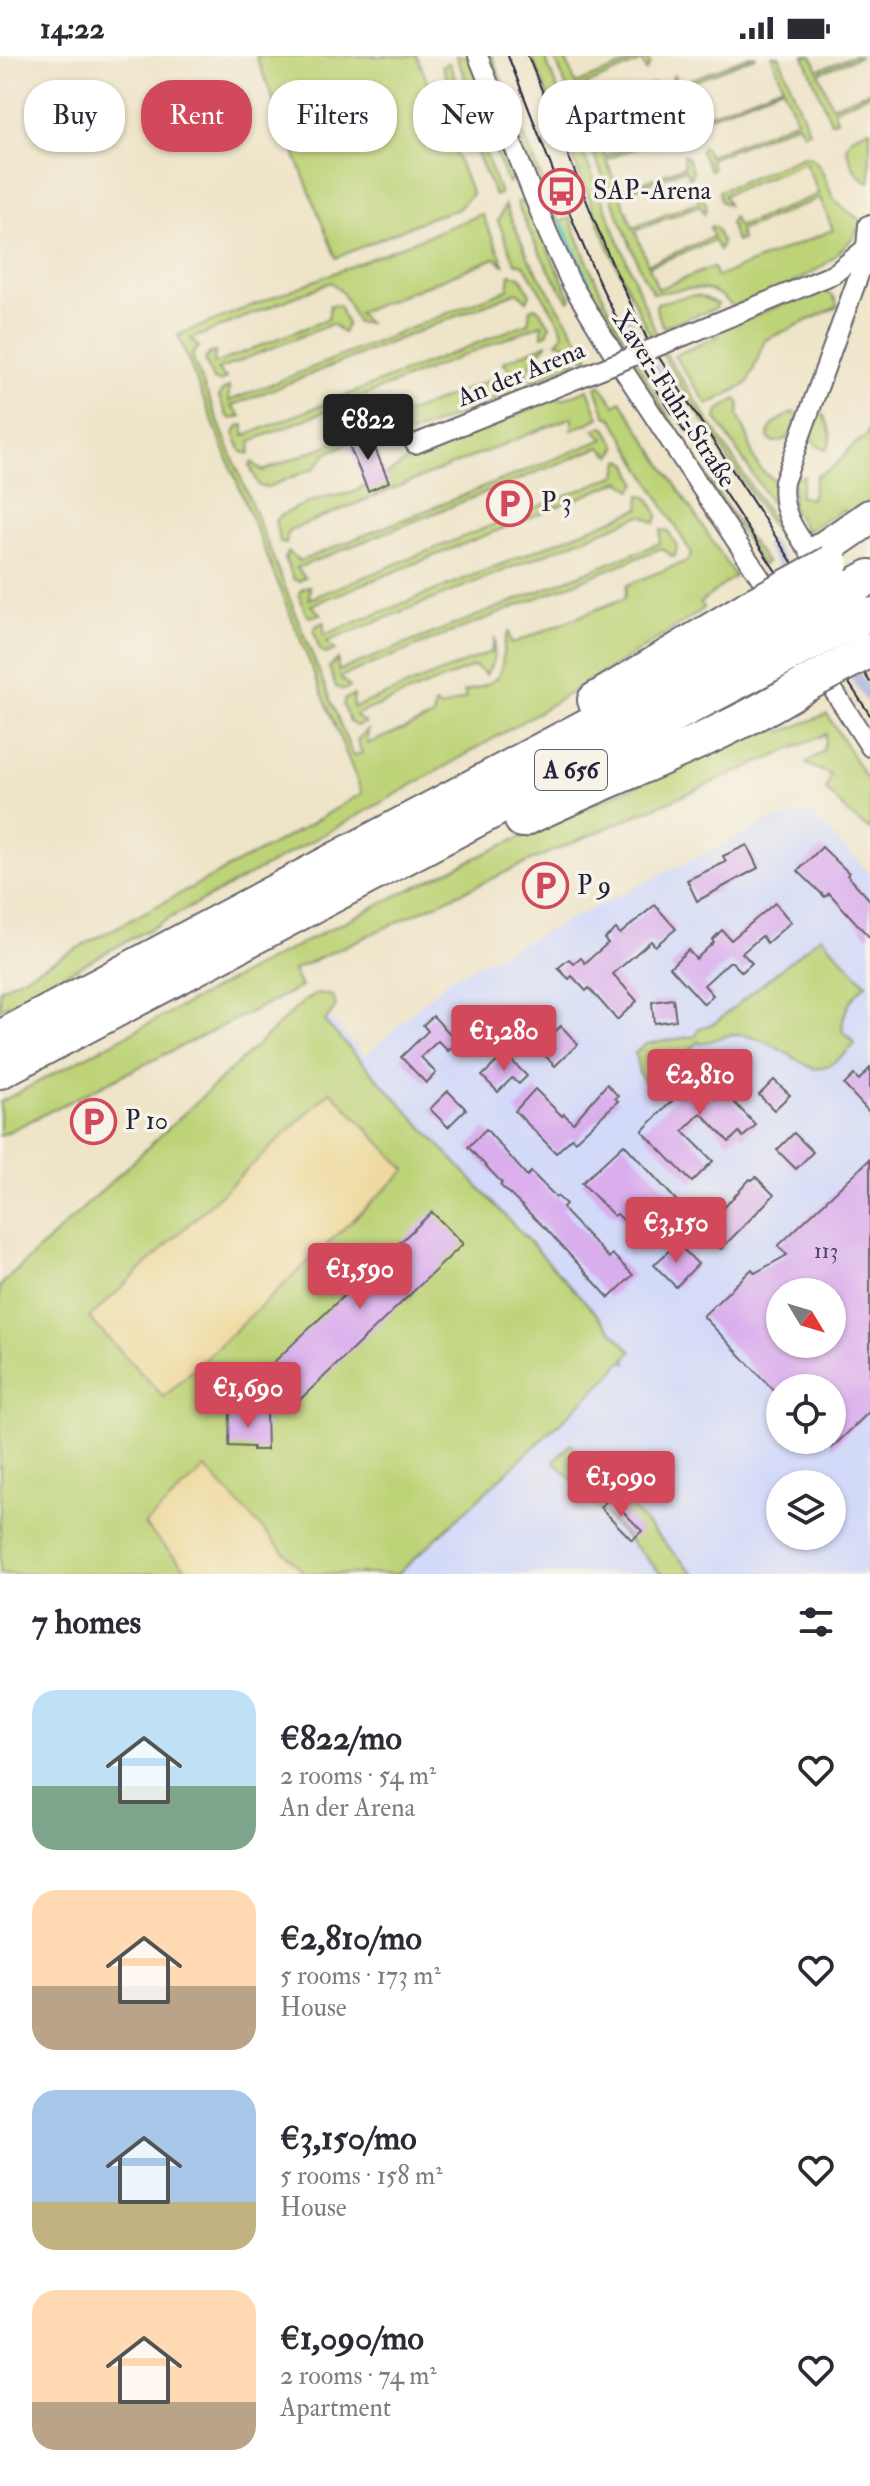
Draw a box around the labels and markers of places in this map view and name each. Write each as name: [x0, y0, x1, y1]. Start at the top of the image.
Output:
bus stop icon: SAP-Arena: [538, 167, 586, 215]
place label: SAP-Arena: [593, 175, 712, 207]
pin: €822: [321, 394, 415, 462]
parking icon: P 3: [486, 479, 534, 527]
place label: P 3: [541, 487, 572, 519]
parking icon: P 9: [522, 862, 570, 910]
place label: P 9: [577, 870, 611, 902]
pin: €1,280: [439, 1005, 569, 1073]
pin: €2,810: [635, 1049, 765, 1117]
parking icon: P 10: [70, 1097, 118, 1145]
place label: P 10: [125, 1105, 168, 1137]
pin: €3,150: [611, 1197, 741, 1265]
pin: €1,590: [295, 1243, 425, 1311]
pin: €1,690: [183, 1362, 313, 1430]
pin: €1,090: [556, 1451, 686, 1519]

